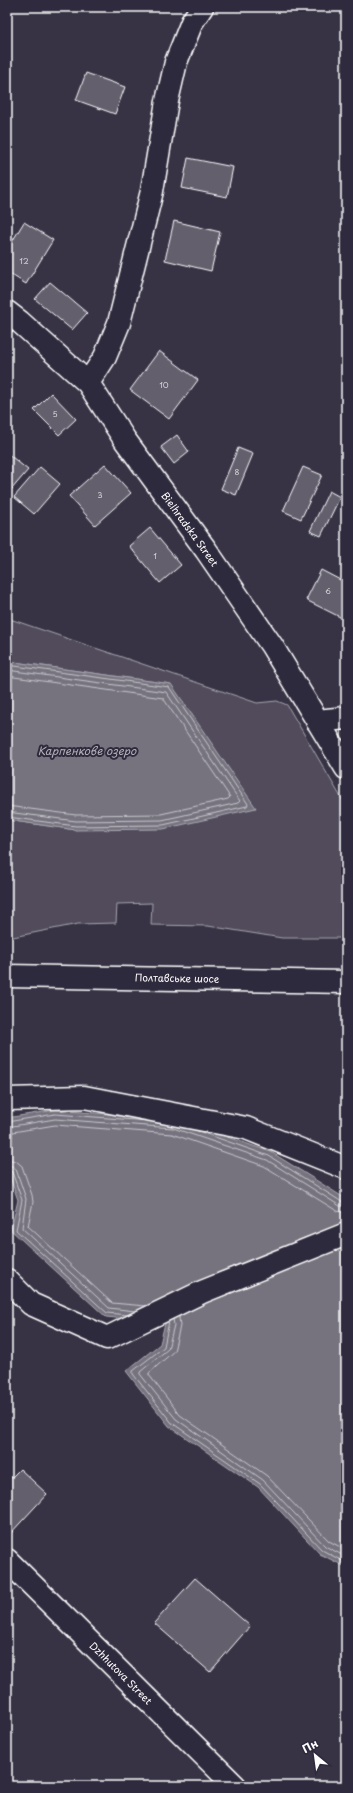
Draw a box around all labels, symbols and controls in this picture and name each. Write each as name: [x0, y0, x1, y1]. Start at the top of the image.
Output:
house number: 12: [19, 255, 29, 267]
house number: 10: [159, 379, 169, 391]
house number: 5: [52, 408, 58, 420]
house number: 8: [235, 466, 240, 478]
street label: Bielhradska Street: [158, 488, 223, 569]
house number: 3: [97, 489, 103, 501]
house number: 1: [153, 550, 157, 562]
house number: 6: [325, 585, 331, 597]
water label: Карпенкове озеро: [38, 742, 137, 759]
street label: Полтавське шосе: [135, 969, 220, 986]
street label: Dzhhutova Street: [87, 1638, 156, 1707]
north arrow: [295, 1735, 335, 1775]
text: Пн: [299, 1735, 321, 1757]

